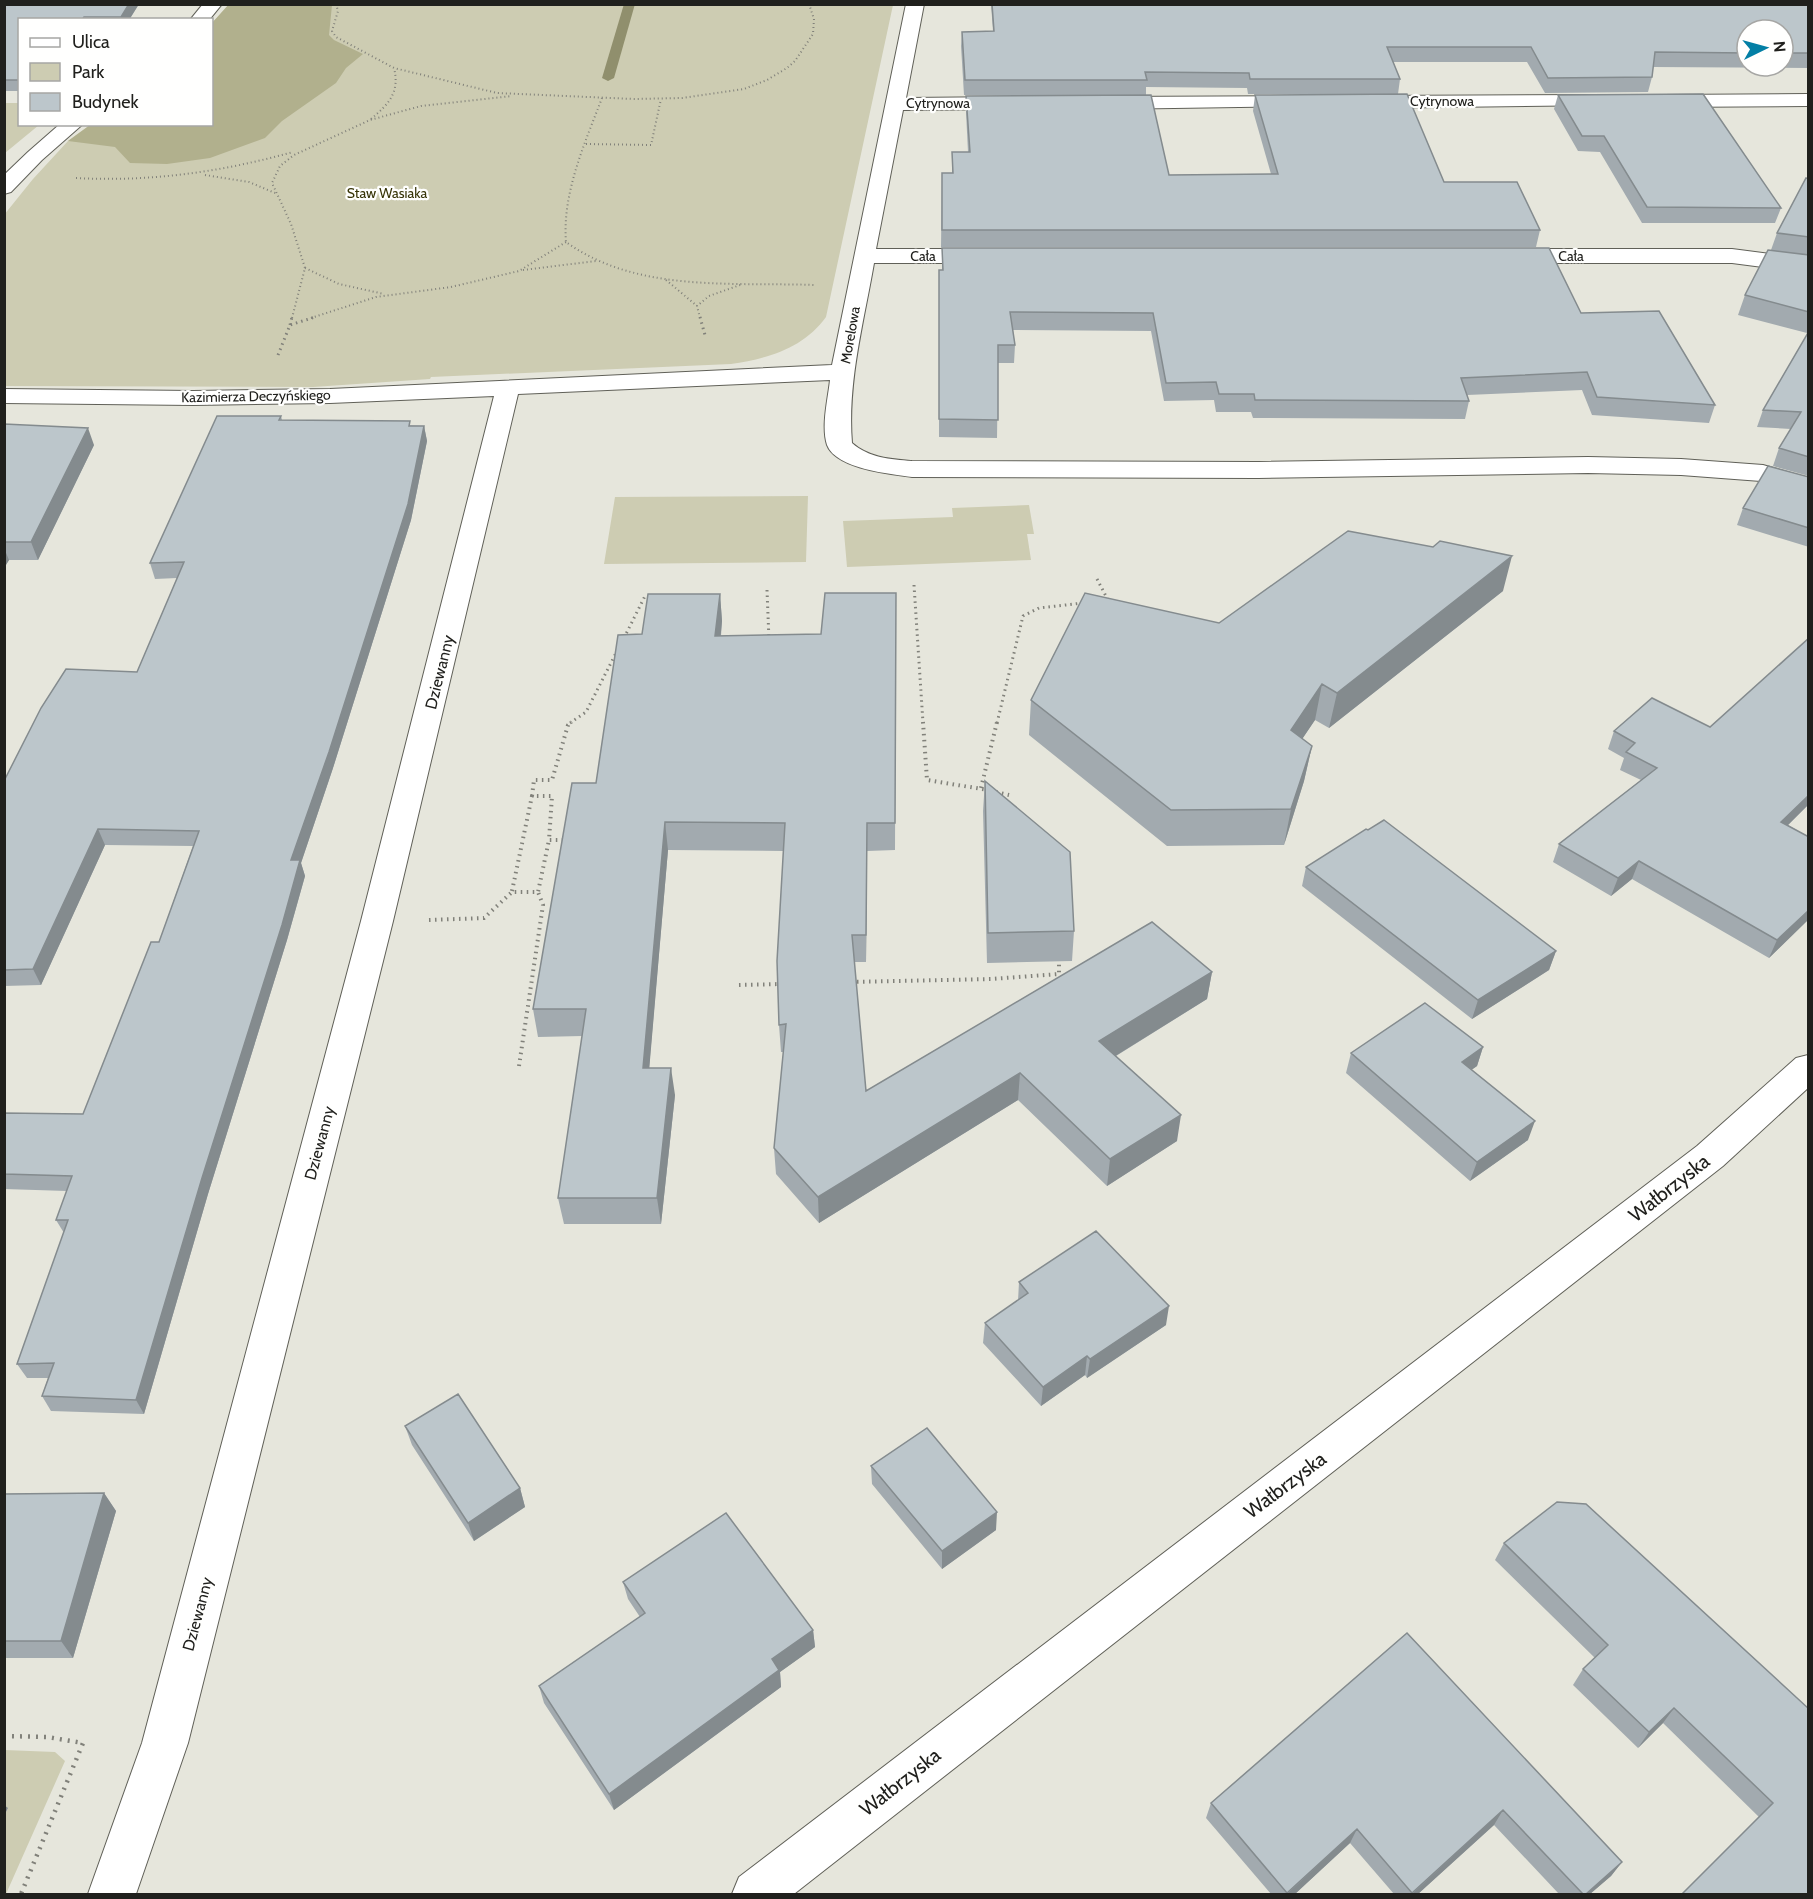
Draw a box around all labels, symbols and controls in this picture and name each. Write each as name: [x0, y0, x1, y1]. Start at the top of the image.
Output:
legend: [18, 18, 213, 126]
north arrow: [1735, 18, 1795, 78]
text: Ulica: [72, 31, 110, 53]
text: N: [1769, 40, 1789, 53]
text: Park: [72, 61, 105, 83]
text: Budynek: [72, 91, 139, 113]
street label: Cytrynowa: [1410, 92, 1474, 110]
street label: Cytrynowa: [906, 94, 970, 112]
park label: Staw Wasiaka: [347, 184, 427, 202]
street label: Cała: [910, 247, 936, 265]
street label: Cała: [1558, 247, 1584, 265]
street label: Morelowa: [836, 305, 864, 365]
street label: Kazimierza Deczyńskiego: [181, 386, 331, 406]
street label: Dziewanny: [421, 633, 458, 711]
street label: Dziewanny: [301, 1104, 338, 1182]
street label: Wałbrzyska: [1624, 1149, 1715, 1227]
street label: Wałbrzyska: [1239, 1446, 1331, 1523]
street label: Dziewanny: [179, 1575, 216, 1653]
street label: Wałbrzyska: [855, 1743, 946, 1821]

